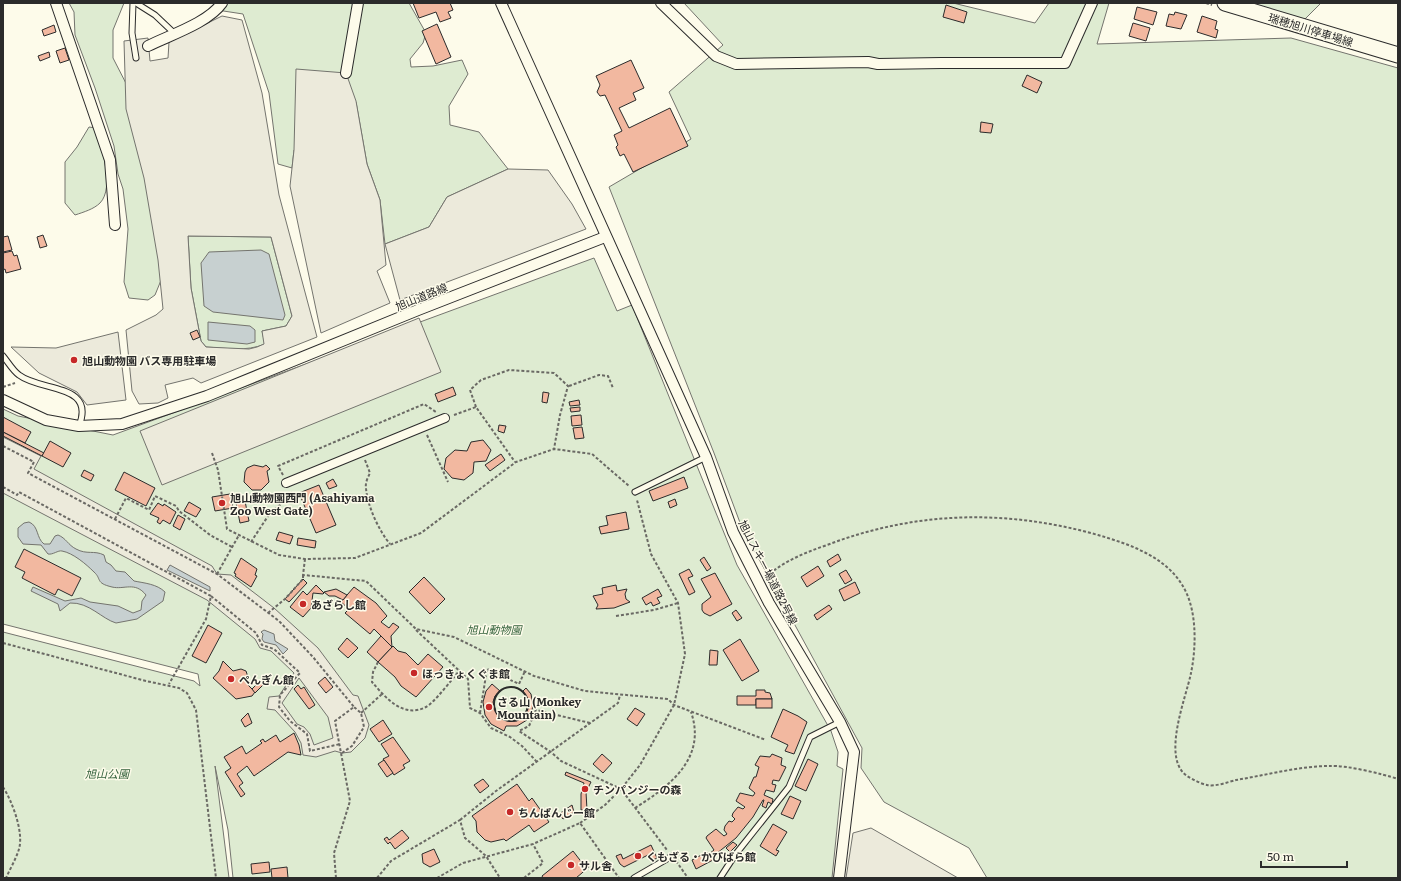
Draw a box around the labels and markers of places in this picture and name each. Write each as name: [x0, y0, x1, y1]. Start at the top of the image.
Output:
place label: 旭山動物園 バス専用駐車場: [82, 352, 216, 368]
marker: 旭山動物園 バス専用駐車場: [69, 355, 79, 365]
place label: 旭山動物園西門 (Asahiyama Zoo West Gate): [230, 489, 375, 518]
marker: 旭山動物園西門 (Asahiyama Zoo West Gate): [217, 498, 227, 508]
place label: あざらし館: [311, 596, 366, 612]
marker: あざらし館: [298, 599, 308, 609]
place label: ほっきょくぐま館: [422, 665, 510, 681]
marker: ほっきょくぐま館: [409, 668, 419, 678]
place label: ぺんぎん館: [239, 671, 294, 687]
marker: ぺんぎん館: [226, 674, 236, 684]
place label: さる山 (Monkey Mountain): [497, 693, 582, 722]
marker: さる山 (Monkey Mountain): [484, 702, 494, 712]
place label: チンパンジーの森: [593, 781, 682, 797]
marker: チンパンジーの森: [580, 784, 590, 794]
place label: ちんぱんじー館: [518, 804, 595, 820]
marker: ちんぱんじー館: [505, 807, 515, 817]
place label: くもざる・かぴばら館: [646, 848, 756, 864]
marker: くもざる・かぴばら館: [633, 851, 643, 861]
place label: サル舎: [579, 857, 613, 873]
marker: サル舎: [566, 860, 576, 870]

